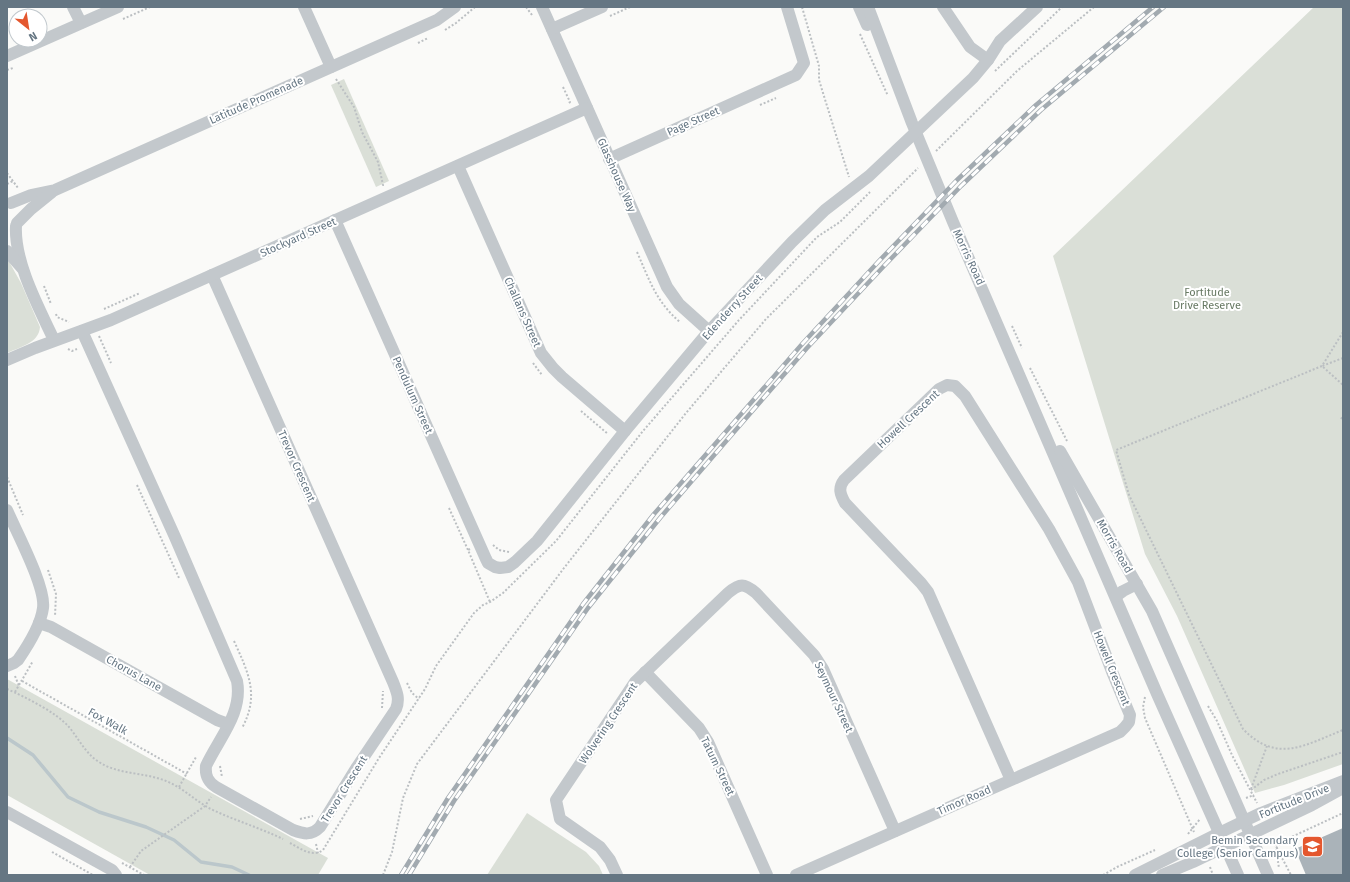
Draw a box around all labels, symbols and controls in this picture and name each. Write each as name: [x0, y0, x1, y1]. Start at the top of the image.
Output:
north arrow: [8, 8, 48, 48]
text: N: [26, 29, 39, 44]
street label: Latitude Promenade: [207, 74, 305, 127]
street label: Page Street: [665, 104, 721, 139]
street label: Glasshouse Way: [594, 136, 639, 215]
street label: Stockyard Street: [258, 215, 338, 260]
street label: Morris Road: [950, 227, 987, 287]
street label: Edenderry Street: [699, 272, 765, 343]
street label: Challans Street: [501, 275, 544, 349]
park label: Fortitude Drive Reserve: [1173, 286, 1241, 312]
street label: Pendulum Street: [390, 355, 435, 436]
street label: Howell Crescent: [875, 387, 942, 451]
street label: Trevor Crescent: [275, 429, 318, 504]
street label: Morris Road: [1094, 517, 1135, 575]
street label: Howell Crescent: [1091, 629, 1132, 708]
street label: Chorus Lane: [104, 653, 164, 694]
street label: Seymour Street: [811, 660, 856, 735]
street label: Wolvering Crescent: [577, 680, 640, 766]
street label: Fox Walk: [86, 705, 130, 738]
street label: Tatum Street: [698, 735, 737, 798]
street label: Trevor Crescent: [319, 753, 370, 825]
street label: Fortitude Drive: [1257, 781, 1331, 821]
street label: Timor Road: [935, 783, 993, 818]
school or university icon: Bemin Secondary College (Senior Campus): [1300, 833, 1326, 859]
place label: Bemin Secondary College (Senior Campus): [1177, 834, 1299, 860]

